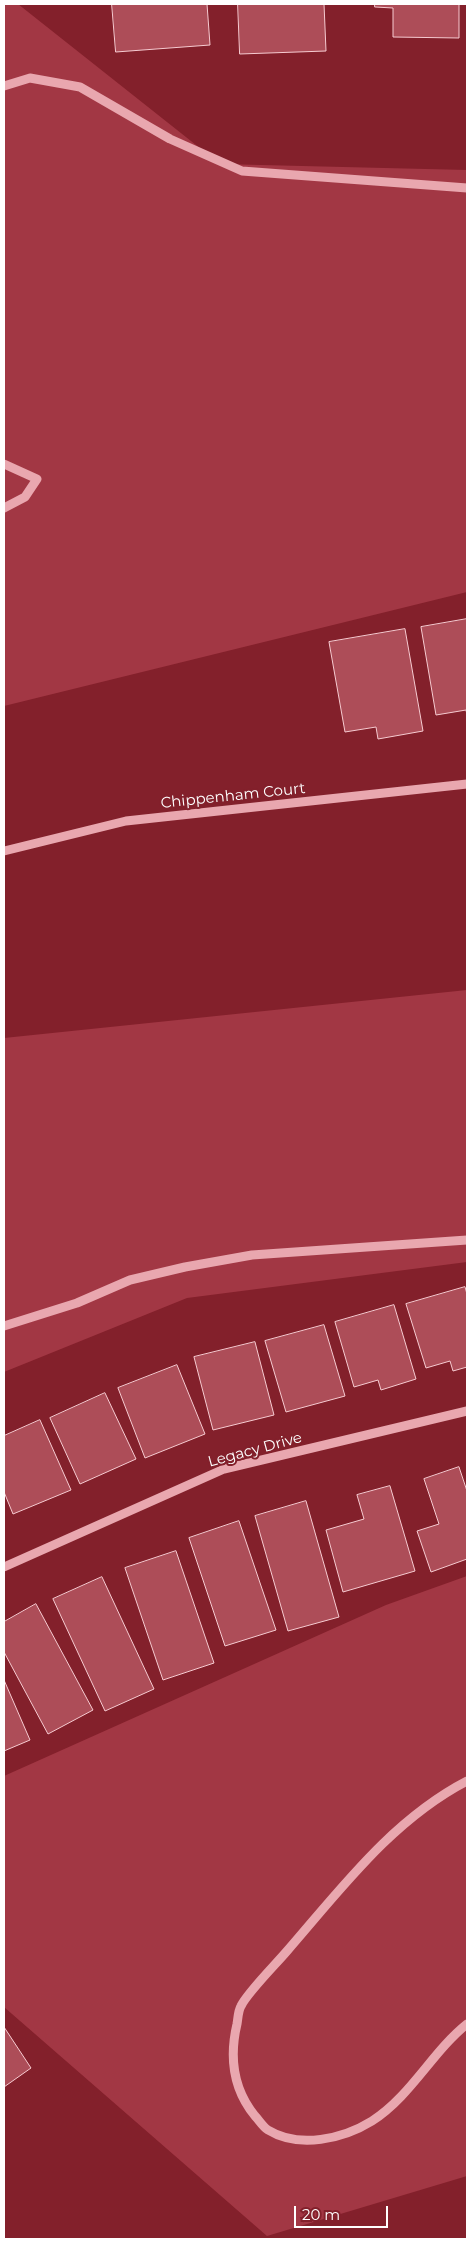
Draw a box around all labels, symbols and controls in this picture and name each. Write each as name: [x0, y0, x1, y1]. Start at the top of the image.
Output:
street label: Chippenham Court: [160, 779, 306, 813]
street label: Legacy Drive: [206, 1429, 304, 1471]
scale bar: [296, 2196, 390, 2228]
text: 20 m: [302, 2205, 340, 2224]

